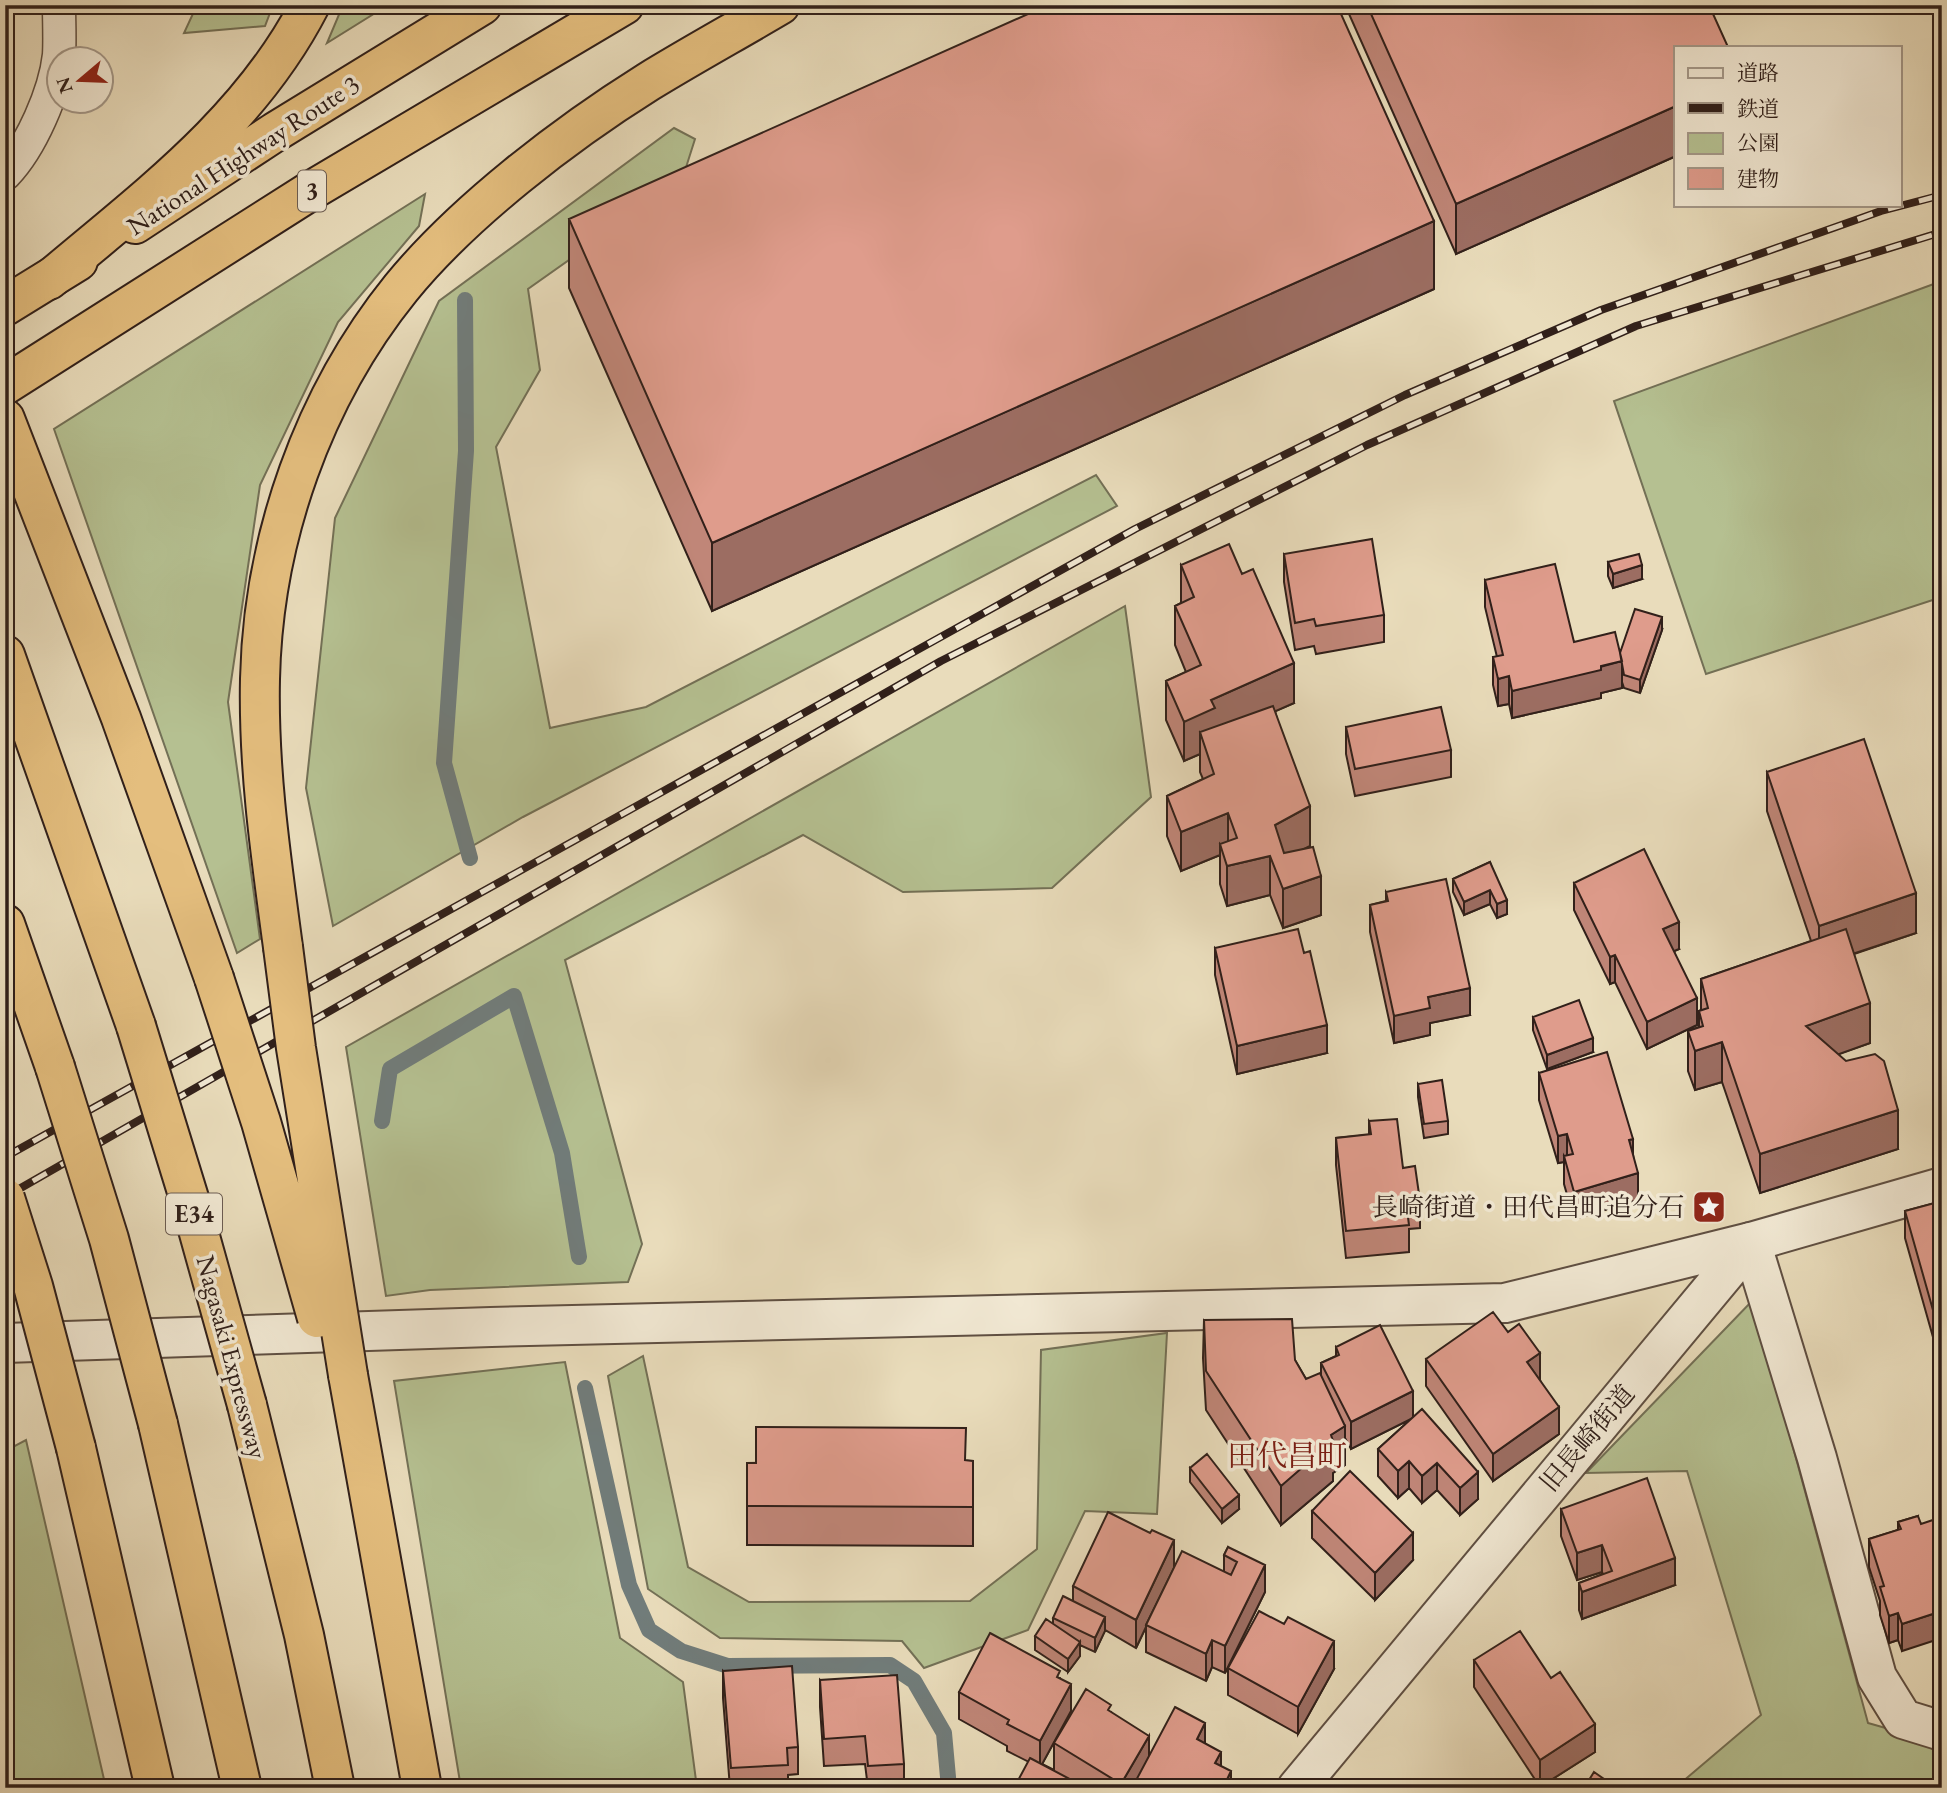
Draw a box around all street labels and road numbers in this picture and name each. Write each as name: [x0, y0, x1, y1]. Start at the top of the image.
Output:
street label: National Highway Route 3: [121, 68, 365, 242]
road number: 3: [298, 170, 326, 211]
road number: E34: [166, 1194, 222, 1234]
street label: Nagasaki Expressway: [189, 1252, 276, 1463]
street label: 旧長崎街道: [1532, 1377, 1642, 1499]

